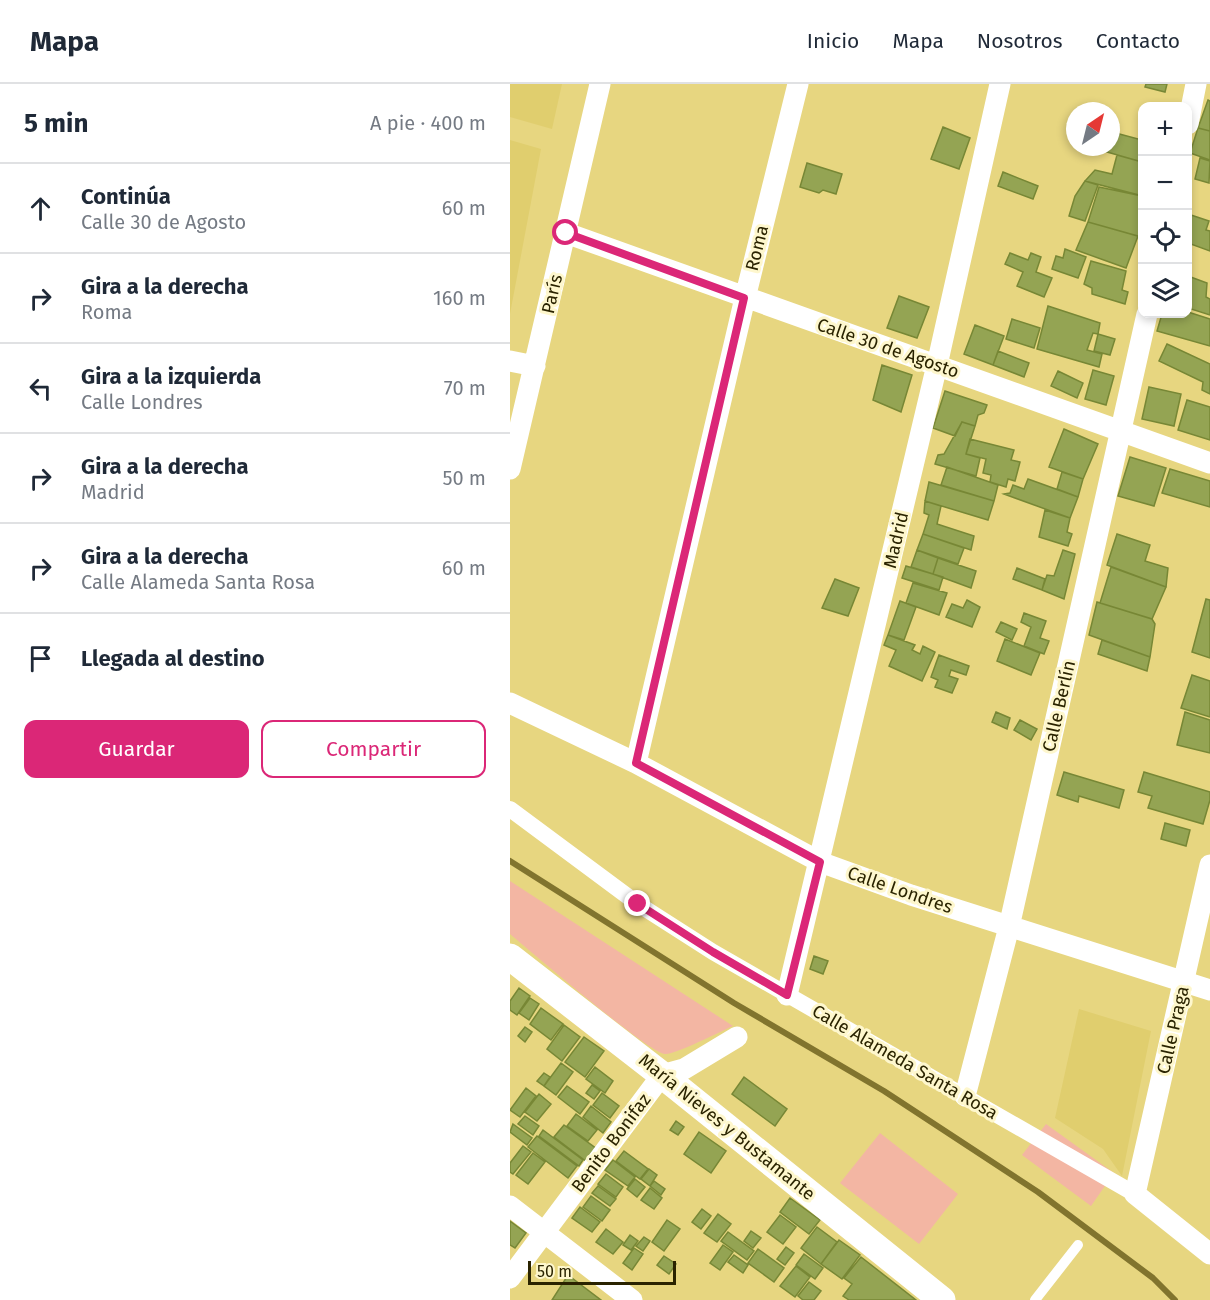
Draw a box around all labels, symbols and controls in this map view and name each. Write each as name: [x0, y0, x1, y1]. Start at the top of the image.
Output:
text: Mapa: [30, 25, 99, 58]
text: Inicio: [807, 28, 859, 54]
text: Mapa: [892, 28, 944, 54]
text: Nosotros: [977, 28, 1063, 54]
text: Contacto: [1096, 28, 1180, 54]
north arrow: [1066, 102, 1120, 156]
map controls: [1138, 102, 1192, 318]
button: +: [1138, 102, 1192, 156]
text: 5 min: [24, 108, 88, 139]
text: A pie · 400 m: [370, 111, 486, 135]
button: −: [1138, 156, 1192, 210]
text: Continúa: [81, 183, 171, 210]
icon: ahead: [24, 192, 57, 225]
text: 60 m: [442, 196, 486, 220]
text: Calle 30 de Agosto: [81, 210, 246, 234]
button: locate: [1138, 210, 1192, 264]
route start: [552, 219, 578, 245]
street label: Roma: [741, 223, 773, 273]
button: layers: [1138, 264, 1192, 318]
street label: París: [537, 272, 567, 316]
text: Gira a la derecha: [81, 273, 249, 300]
icon: right: [24, 282, 57, 315]
text: 160 m: [433, 286, 486, 310]
text: Roma: [81, 300, 133, 324]
street label: Calle 30 de Agosto: [814, 313, 962, 383]
text: Gira a la izquierda: [81, 363, 261, 390]
icon: left: [24, 372, 57, 405]
text: 70 m: [444, 376, 486, 400]
text: Calle Londres: [81, 390, 203, 414]
text: Gira a la derecha: [81, 453, 249, 480]
icon: right: [24, 462, 57, 495]
text: 50 m: [442, 466, 486, 490]
text: Madrid: [81, 480, 145, 504]
street label: Madrid: [879, 510, 913, 570]
text: Gira a la derecha: [81, 543, 249, 570]
icon: right: [24, 552, 57, 585]
text: 60 m: [442, 556, 486, 580]
text: Calle Alameda Santa Rosa: [81, 570, 315, 594]
icon: arrive: [24, 642, 57, 675]
text: Llegada al destino: [81, 645, 265, 672]
street label: Calle Berlín: [1038, 658, 1080, 754]
button: Guardar: [24, 720, 249, 778]
button: Compartir: [261, 720, 486, 778]
street label: Calle Londres: [845, 862, 955, 918]
route end: [624, 890, 650, 916]
street label: Calle Praga: [1152, 984, 1194, 1076]
street label: Calle Alameda Santa Rosa: [808, 1000, 1002, 1124]
street label: María Nieves y Bustamante: [634, 1049, 820, 1205]
street label: Benito Bonifaz: [567, 1089, 655, 1197]
scale bar: [528, 1258, 676, 1286]
text: 50 m: [537, 1262, 572, 1281]

